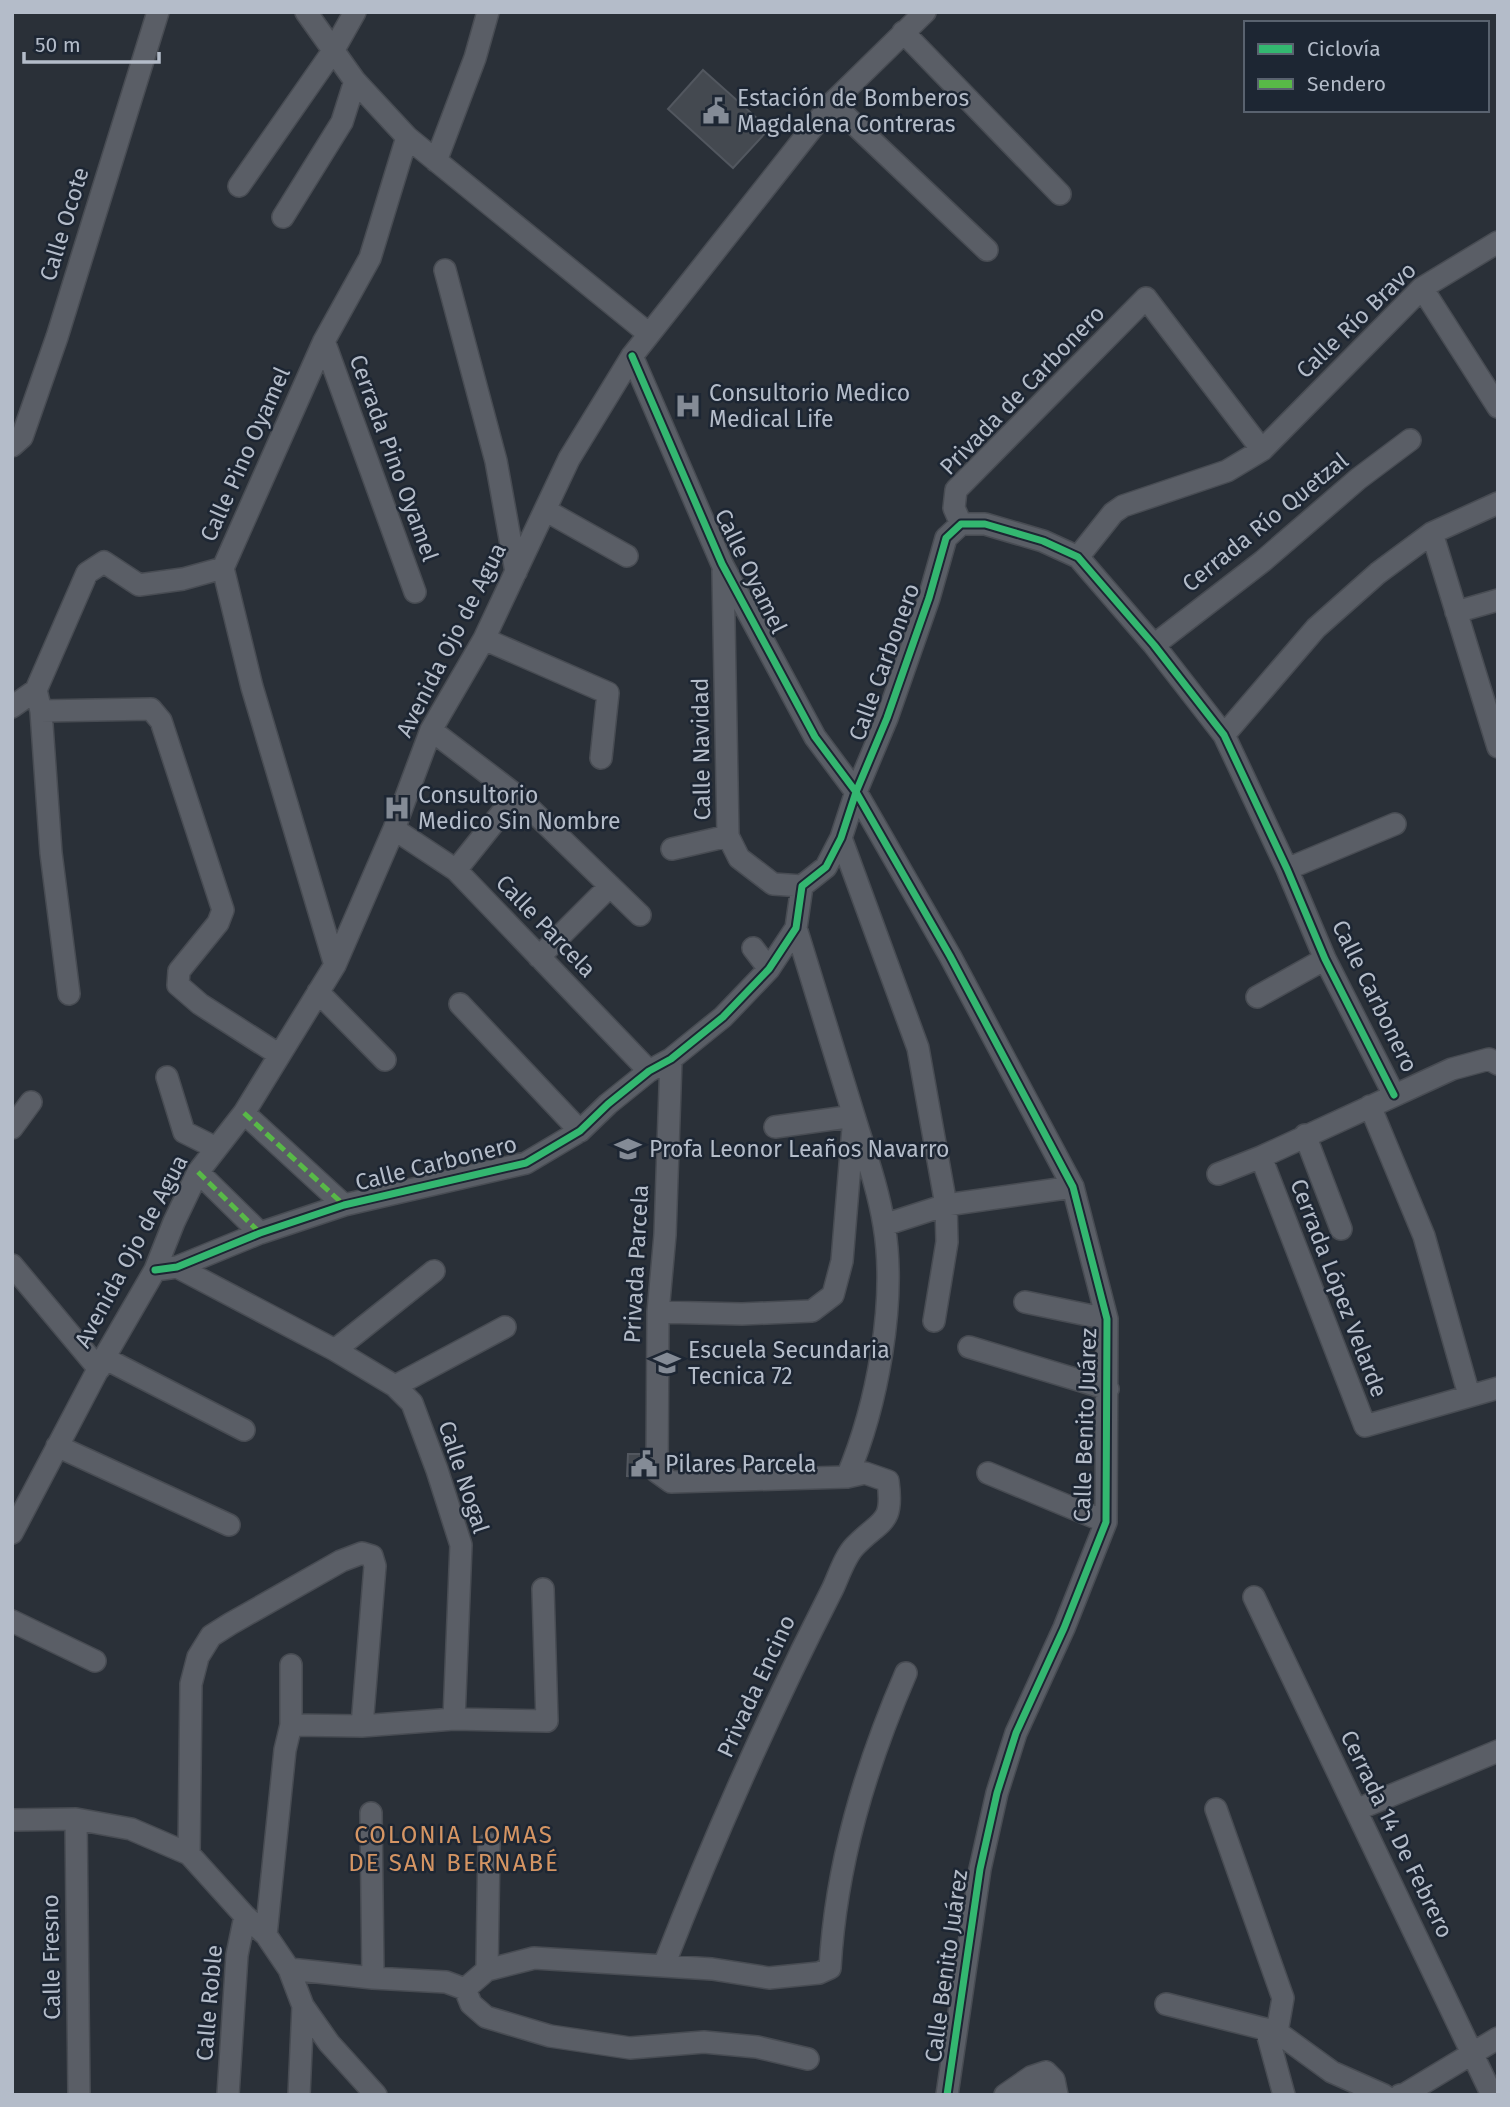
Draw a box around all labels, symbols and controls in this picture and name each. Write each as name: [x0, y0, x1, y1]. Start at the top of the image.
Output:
scale bar: [24, 21, 159, 65]
legend: [1244, 21, 1489, 112]
text: 50 m: [35, 32, 81, 58]
text: Ciclovía: [1307, 36, 1381, 62]
text: Sendero: [1307, 71, 1386, 97]
place label: Estación de Bomberos Magdalena Contreras: [737, 84, 969, 138]
public building icon: Estación de Bomberos Magdalena Contreras: [701, 96, 731, 126]
street label: Calle Ocote: [33, 164, 95, 284]
street label: Calle Río Bravo: [1290, 256, 1422, 384]
street label: Privada de Carbonero: [934, 299, 1110, 481]
street label: Cerrada Pino Oyamel: [344, 351, 445, 565]
street label: Calle Pino Oyamel: [194, 362, 296, 546]
place label: Consultorio Medico Medical Life: [709, 379, 910, 433]
hospital icon: Consultorio Medico Medical Life: [673, 391, 703, 421]
street label: Cerrada Río Quetzal: [1176, 446, 1354, 598]
street label: Calle Oyamel: [709, 504, 793, 638]
street label: Avenida Ojo de Agua: [390, 538, 512, 742]
street label: Calle Carbonero: [843, 579, 925, 745]
street label: Calle Navidad: [686, 677, 716, 821]
place label: Consultorio Medico Sin Nombre: [418, 781, 621, 835]
hospital icon: Consultorio Medico Sin Nombre: [382, 793, 412, 823]
street label: Calle Parcela: [490, 869, 602, 983]
street label: Calle Carbonero: [1326, 915, 1424, 1077]
street label: Calle Carbonero: [352, 1129, 520, 1197]
school or university icon: Profa Leonor Leaños Navarro: [613, 1134, 643, 1164]
place label: Profa Leonor Leaños Navarro: [649, 1135, 949, 1163]
street label: Avenida Ojo de Agua: [68, 1150, 194, 1352]
street label: Cerrada López Velarde: [1284, 1175, 1394, 1401]
street label: Privada Parcela: [618, 1184, 654, 1344]
street label: Calle Benito Juárez: [1068, 1327, 1102, 1523]
place label: Escuela Secundaria Tecnica 72: [688, 1336, 890, 1390]
school or university icon: Escuela Secundaria Tecnica 72: [652, 1348, 682, 1378]
street label: Calle Nogal: [433, 1417, 495, 1537]
public building icon: Pilares Parcela: [629, 1449, 659, 1479]
place label: Pilares Parcela: [665, 1450, 817, 1478]
street label: Privada Encino: [711, 1610, 801, 1762]
street label: Cerrada 14 De Febrero: [1335, 1726, 1459, 1942]
district label: COLONIA LOMAS DE SAN BERNABÉ: [348, 1821, 560, 1877]
street label: Calle Benito Juárez: [919, 1868, 973, 2064]
street label: Calle Fresno: [36, 1894, 66, 2020]
street label: Calle Roble: [190, 1944, 228, 2062]

